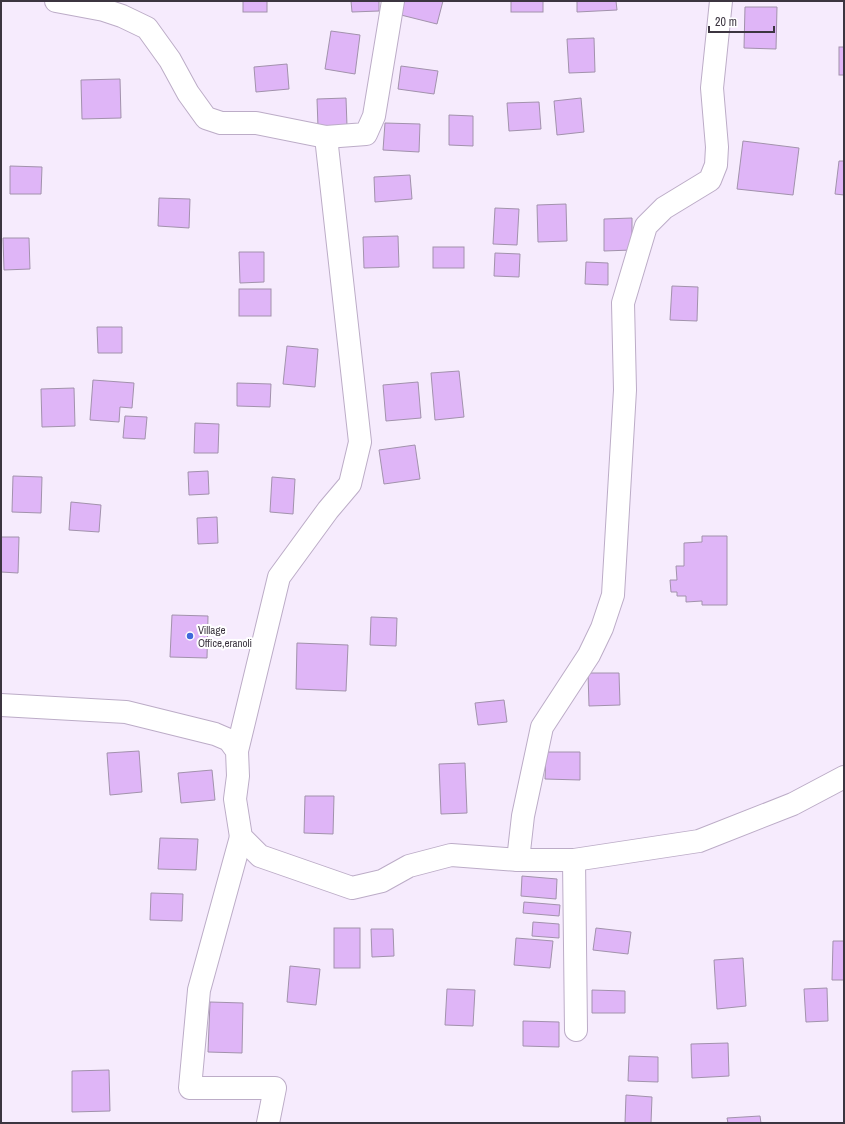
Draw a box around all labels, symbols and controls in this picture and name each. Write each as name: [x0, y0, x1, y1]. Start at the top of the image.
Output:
scale bar: [709, 8, 774, 34]
text: 20 m: [715, 14, 737, 30]
place label: Village Office,eranoli: [198, 623, 252, 650]
marker: Village Office,eranoli: [185, 631, 195, 641]

